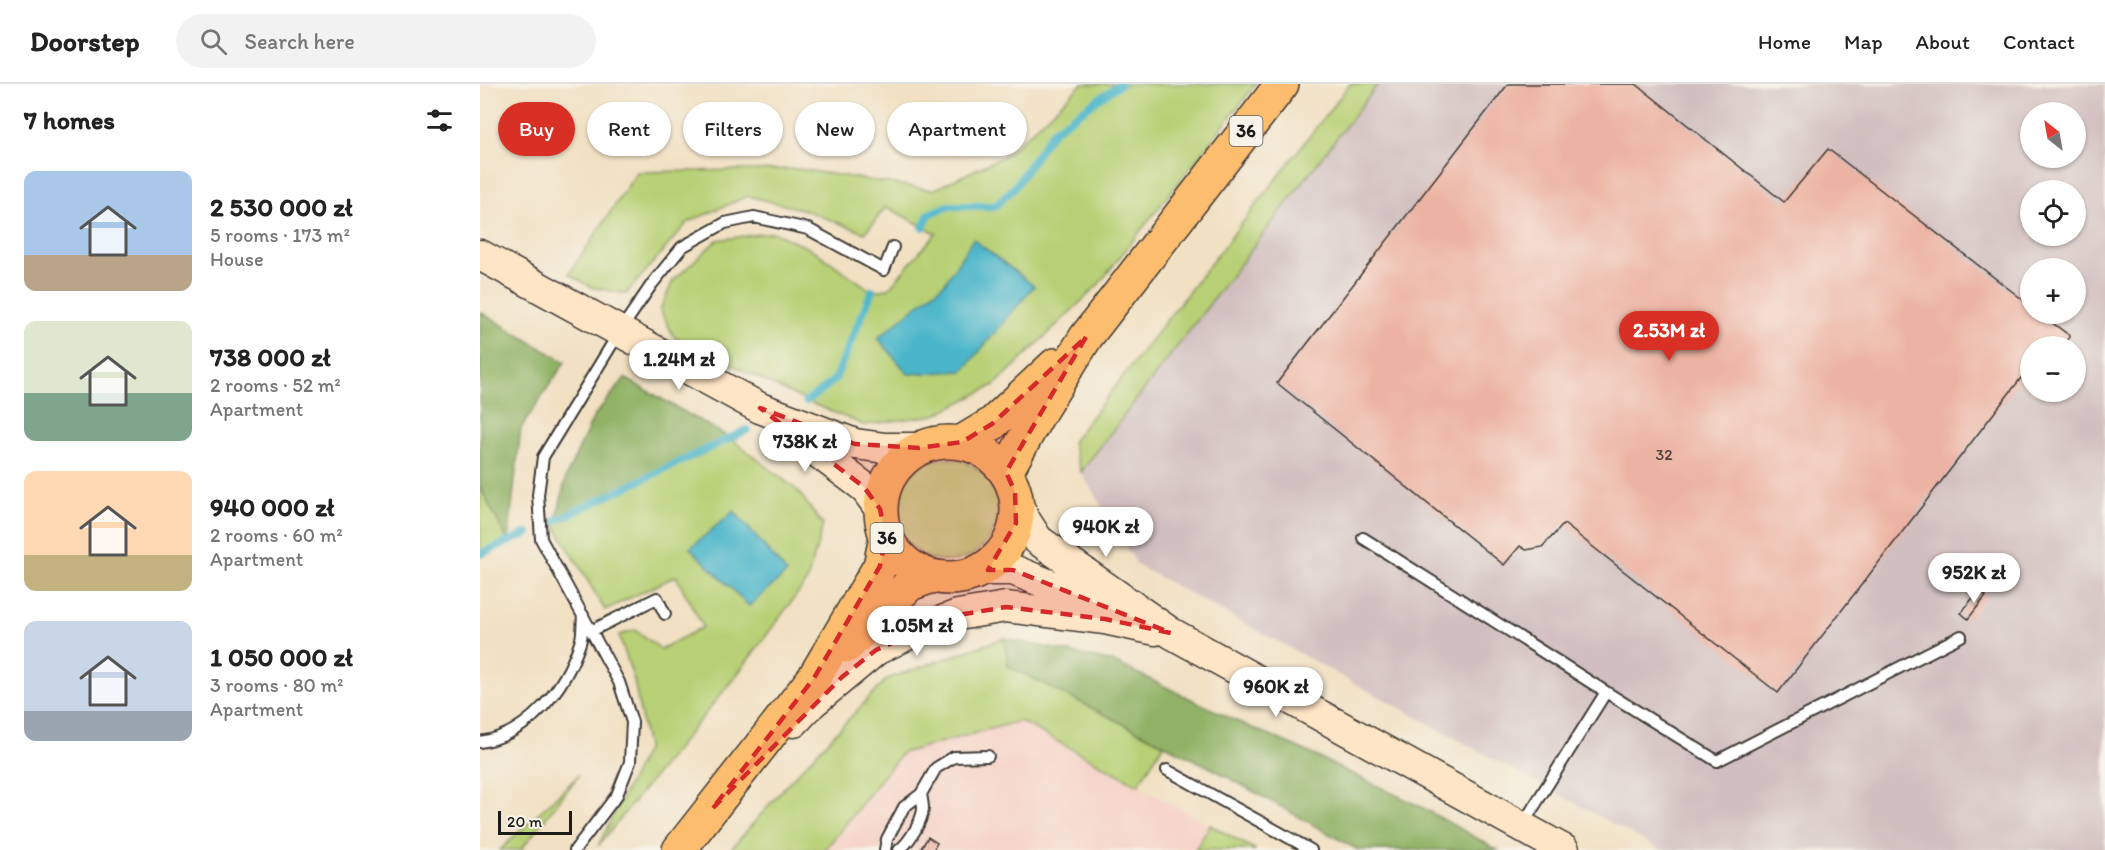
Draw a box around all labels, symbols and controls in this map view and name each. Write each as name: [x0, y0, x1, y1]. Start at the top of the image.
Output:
search box: [176, 14, 596, 68]
text: Doorstep: [30, 24, 140, 58]
icon: search: [197, 25, 230, 58]
text: Search here: [245, 28, 355, 55]
text: Home: [1758, 29, 1811, 54]
text: Map: [1844, 29, 1883, 54]
text: About: [1916, 29, 1970, 54]
text: Contact: [2003, 29, 2075, 54]
chip: Buy: [498, 102, 575, 156]
chip: Rent: [587, 102, 671, 156]
chip: Filters: [683, 102, 783, 156]
chip: New: [795, 102, 875, 156]
chip: Apartment: [887, 102, 1027, 156]
north arrow: [2020, 102, 2086, 168]
map controls: [2020, 102, 2086, 402]
text: 7 homes: [24, 104, 115, 136]
icon: filters: [423, 104, 456, 137]
road number: 36: [1230, 116, 1263, 146]
button: locate: [2020, 180, 2086, 246]
text: 2 530 000 zł: [210, 191, 353, 223]
icon: home: [72, 195, 144, 267]
text: 5 rooms · 173 m²: [210, 223, 350, 247]
text: House: [210, 247, 264, 271]
button: +: [2020, 258, 2086, 324]
pin: 2.53M zł: [1607, 311, 1731, 362]
text: 2.53M zł: [1633, 318, 1705, 342]
button: −: [2020, 336, 2086, 402]
pin: 1.24M zł: [617, 340, 741, 391]
text: 738 000 zł: [210, 341, 331, 373]
icon: home: [72, 345, 144, 417]
text: 1.24M zł: [643, 347, 715, 371]
text: 2 rooms · 52 m²: [210, 373, 341, 397]
text: Apartment: [210, 397, 303, 421]
pin: 738K zł: [750, 422, 860, 473]
text: 738K zł: [773, 429, 837, 453]
house number: 32: [1655, 445, 1673, 464]
text: 940 000 zł: [210, 491, 335, 523]
icon: home: [72, 495, 144, 567]
pin: 940K zł: [1051, 507, 1161, 558]
text: 940K zł: [1072, 514, 1140, 538]
text: 2 rooms · 60 m²: [210, 523, 343, 547]
road number: 36: [870, 523, 904, 553]
text: Apartment: [210, 547, 303, 571]
pin: 952K zł: [1919, 553, 2029, 604]
text: 952K zł: [1942, 560, 2006, 584]
pin: 1.05M zł: [855, 606, 979, 657]
text: 1.05M zł: [881, 613, 953, 637]
text: 1 050 000 zł: [210, 641, 353, 673]
icon: home: [72, 645, 144, 717]
pin: 960K zł: [1221, 667, 1331, 718]
text: 3 rooms · 80 m²: [210, 673, 343, 697]
text: 960K zł: [1243, 674, 1309, 698]
text: Apartment: [210, 697, 303, 721]
scale bar: [498, 808, 572, 836]
text: 20 m: [507, 812, 542, 831]

